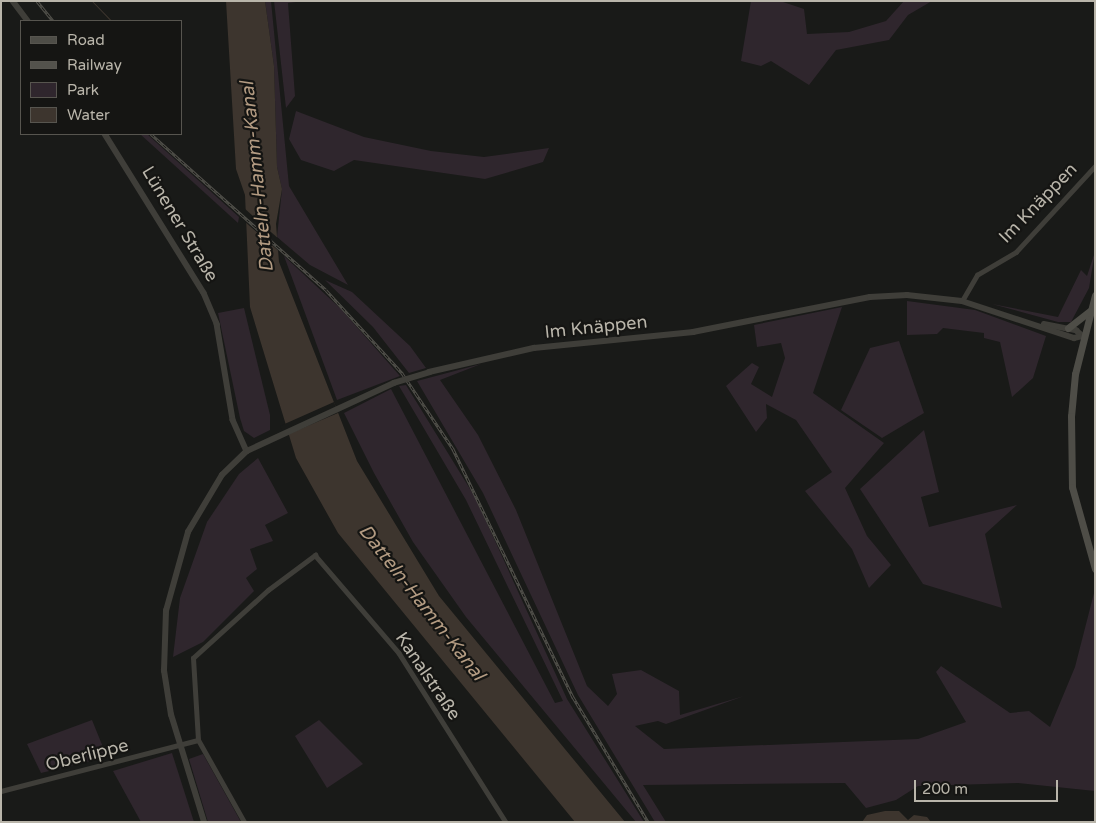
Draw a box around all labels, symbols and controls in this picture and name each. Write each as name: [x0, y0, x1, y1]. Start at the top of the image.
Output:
legend: [20, 20, 182, 135]
text: Road: [67, 31, 105, 49]
text: Railway: [67, 56, 122, 74]
water label: Datteln-Hamm-Kanal: [237, 80, 279, 274]
text: Park: [67, 81, 99, 99]
text: Water: [67, 106, 110, 124]
street label: Im Knäppen: [994, 158, 1082, 248]
street label: Lünener Straße: [137, 162, 223, 286]
street label: Im Knäppen: [544, 311, 648, 343]
water label: Datteln-Hamm-Kanal: [353, 520, 489, 686]
street label: Kanalstraße: [391, 628, 465, 724]
street label: Oberlippe: [43, 734, 131, 776]
scale bar: [916, 770, 1060, 802]
text: 200 m: [922, 780, 968, 798]

